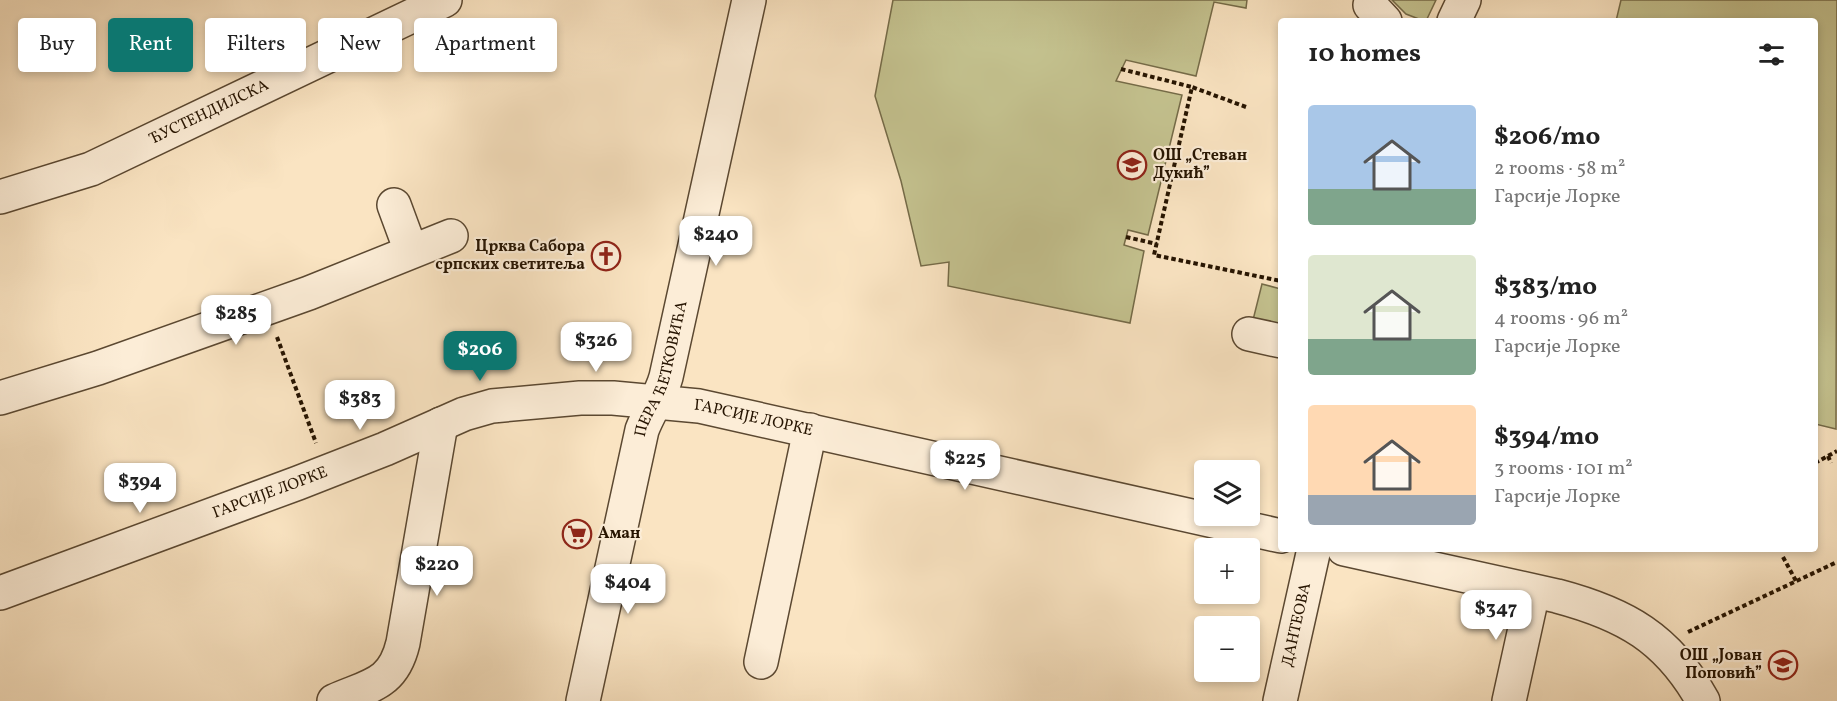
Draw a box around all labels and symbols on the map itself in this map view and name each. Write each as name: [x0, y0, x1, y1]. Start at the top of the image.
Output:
street label: ЋУСТЕНДИЛСКА: [145, 75, 273, 151]
place label: ОШ „Стеван Дукић”: [1153, 145, 1247, 185]
school or university icon: ОШ „Стеван Дукић”: [1116, 149, 1148, 181]
pin: $240: [680, 216, 752, 267]
place label: Црква Сабора српских светитеља: [435, 236, 585, 276]
church icon: Црква Сабора српских светитеља: [590, 240, 622, 272]
pin: $285: [200, 295, 272, 346]
street label: ПЕРА ЋЕТКОВИЋА: [630, 299, 693, 439]
pin: $326: [560, 322, 632, 373]
pin: $206: [444, 331, 516, 382]
pin: $383: [324, 380, 396, 431]
street label: ГАРСИЈЕ ЛОРКЕ: [693, 395, 815, 442]
pin: $225: [929, 440, 1001, 491]
street label: ГАРСИЈЕ ЛОРКЕ: [209, 461, 331, 525]
pin: $394: [104, 463, 176, 514]
supermarket icon: Аман: [561, 518, 593, 550]
place label: Аман: [598, 523, 641, 545]
pin: $220: [401, 546, 473, 597]
pin: $404: [592, 564, 664, 615]
street label: ДАНТЕОВА: [1277, 581, 1317, 669]
pin: $347: [1460, 590, 1532, 641]
place label: ОШ „Јован Поповић”: [1680, 645, 1762, 685]
school or university icon: ОШ „Јован Поповић”: [1767, 649, 1799, 681]

